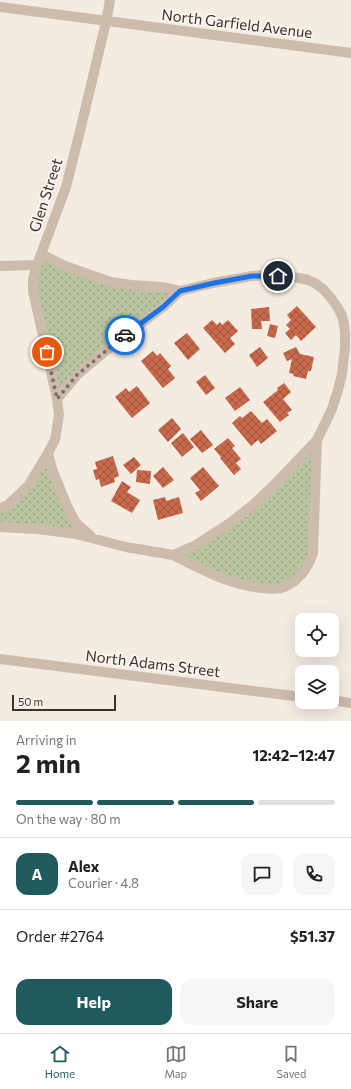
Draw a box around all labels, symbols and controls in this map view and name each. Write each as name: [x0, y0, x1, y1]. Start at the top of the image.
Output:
street label: North Garfield Avenue: [161, 5, 313, 41]
street label: Glen Street: [25, 156, 65, 234]
pin: [261, 259, 295, 293]
icon: home: [267, 265, 289, 287]
courier: [105, 315, 145, 355]
icon: car: [114, 324, 136, 346]
pin: [30, 335, 64, 369]
icon: bag: [36, 341, 58, 363]
map controls: [295, 613, 339, 709]
button: locate: [295, 613, 339, 657]
street label: North Adams Street: [85, 646, 221, 680]
button: layers: [295, 665, 339, 709]
scale bar: [12, 693, 116, 712]
text: 50 m: [18, 695, 43, 708]
text: Arriving in: [16, 732, 76, 748]
text: 12:42–12:47: [252, 746, 335, 764]
text: 2 min: [16, 747, 81, 778]
text: On the way · 80 m: [16, 811, 121, 827]
button: chat: [241, 853, 283, 895]
button: phone: [293, 853, 335, 895]
text: Alex: [68, 857, 99, 875]
text: A: [32, 865, 42, 883]
text: Courier · 4.8: [68, 875, 139, 891]
text: Order #2764: [16, 927, 104, 945]
text: $51.37: [290, 927, 335, 945]
button: Help: [16, 979, 172, 1025]
button: Share: [180, 979, 335, 1025]
tab: Home: [45, 1043, 75, 1080]
tab: Map: [164, 1043, 187, 1080]
tab: Saved: [277, 1043, 306, 1080]

